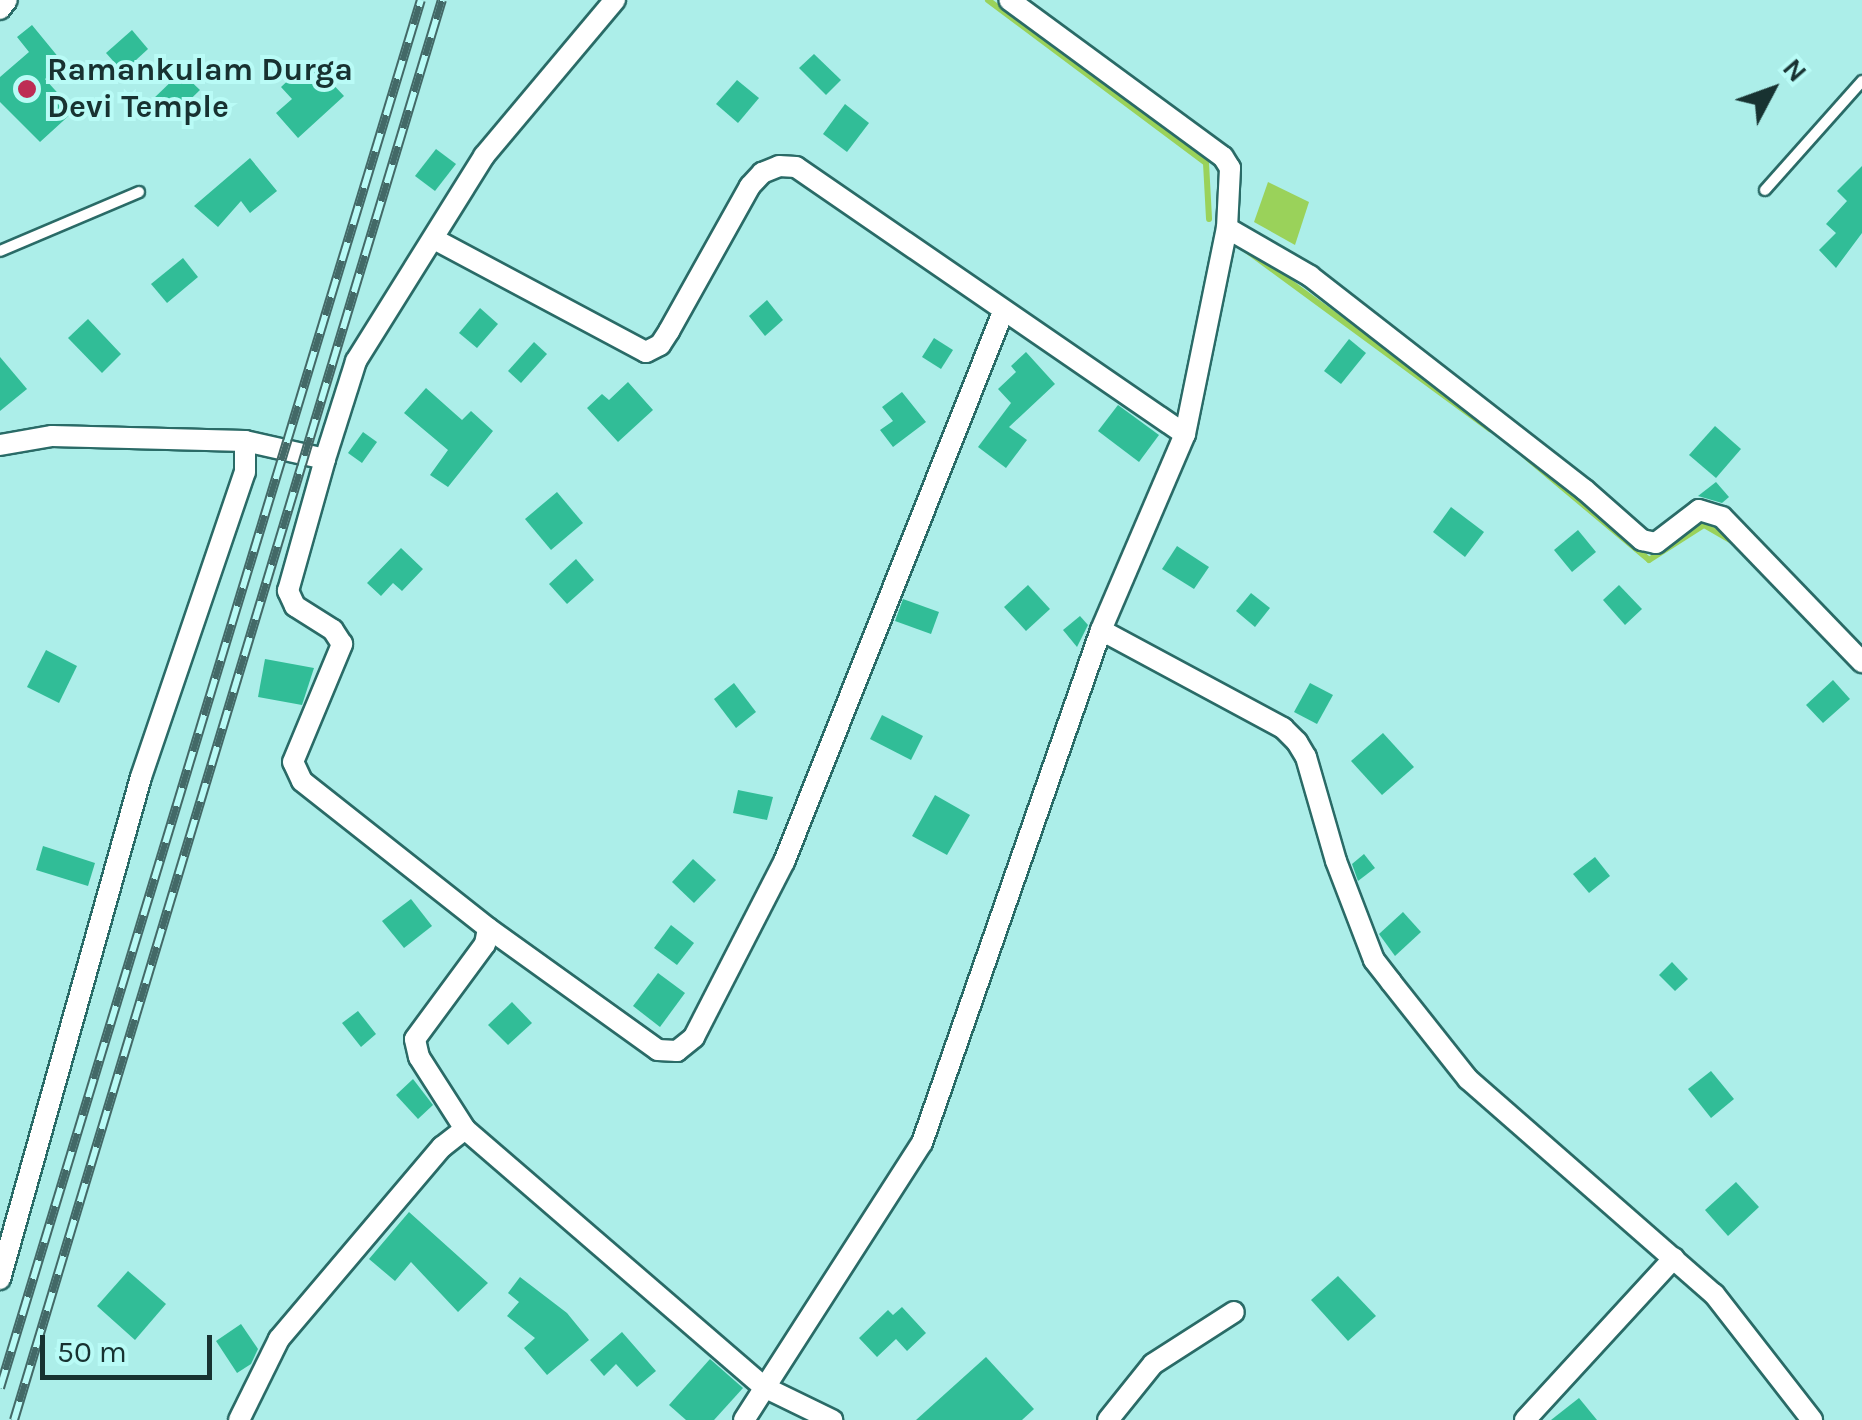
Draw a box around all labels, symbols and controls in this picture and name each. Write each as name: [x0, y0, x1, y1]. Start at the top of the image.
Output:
north arrow: [1722, 40, 1822, 140]
place label: Ramankulam Durga Devi Temple: [47, 52, 353, 127]
text: N: [1776, 52, 1814, 88]
marker: Ramankulam Durga Devi Temple: [16, 78, 38, 100]
scale bar: [45, 1315, 218, 1377]
text: 50 m: [57, 1334, 127, 1370]

